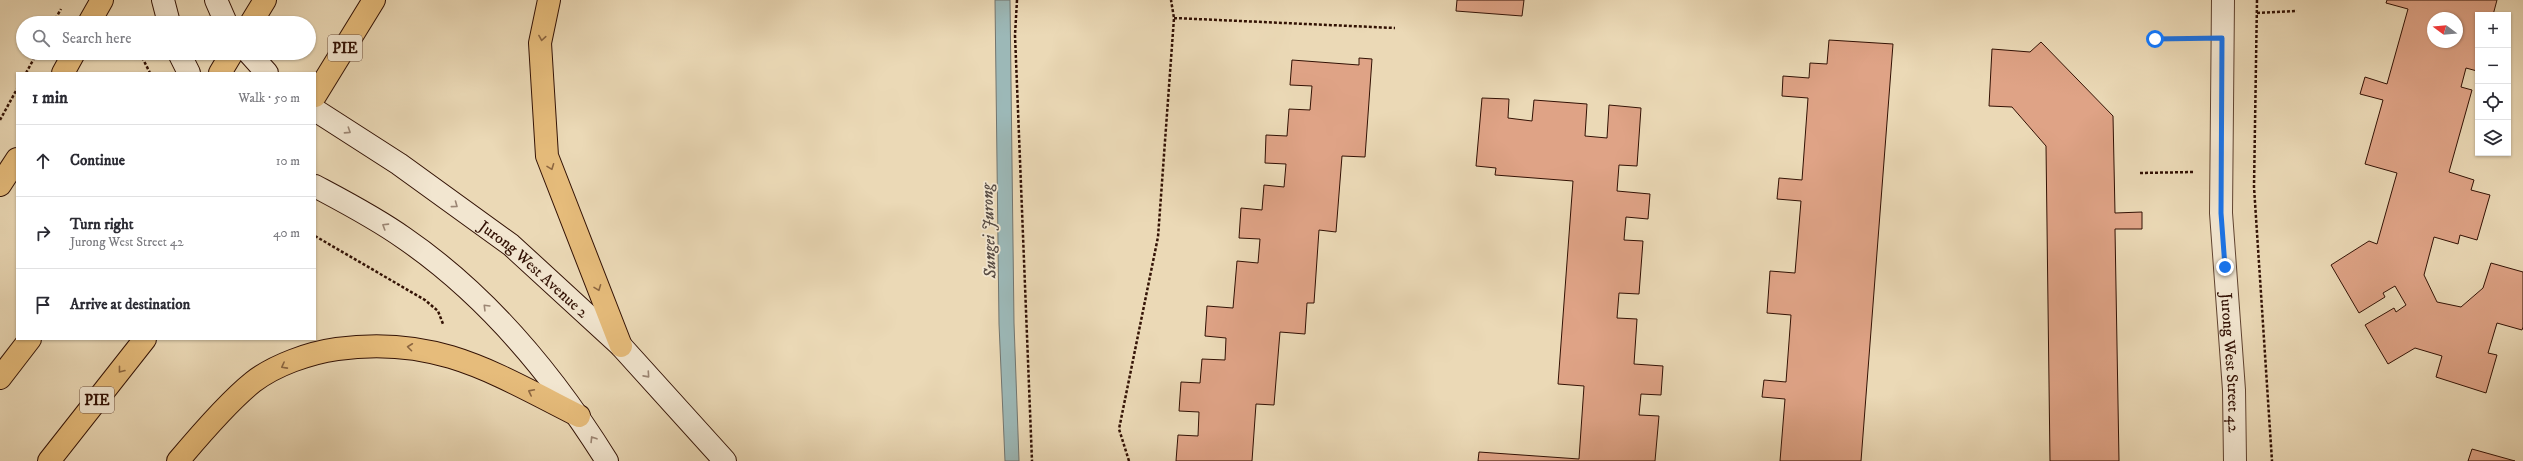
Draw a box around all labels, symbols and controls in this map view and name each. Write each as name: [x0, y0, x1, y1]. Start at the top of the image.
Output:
north arrow: [2427, 12, 2463, 48]
map controls: [2475, 12, 2511, 156]
button: +: [2475, 12, 2511, 48]
search box: [16, 16, 316, 60]
icon: search: [30, 27, 52, 49]
text: Search here: [62, 29, 131, 48]
route start: [2146, 30, 2164, 48]
road number: PIE: [328, 35, 362, 61]
one-way arrow: [538, 35, 547, 41]
button: −: [2475, 48, 2511, 84]
button: locate: [2475, 84, 2511, 120]
text: 1 min: [32, 87, 68, 109]
text: Walk · 50 m: [238, 90, 300, 106]
button: layers: [2475, 120, 2511, 156]
one-way arrow: [344, 126, 351, 134]
icon: ahead: [32, 150, 54, 172]
text: Continue: [70, 151, 125, 170]
text: 10 m: [276, 153, 300, 169]
one-way arrow: [547, 164, 555, 171]
water label: Sungei Jurong: [976, 181, 1002, 280]
one-way arrow: [451, 200, 458, 208]
text: Turn right: [70, 215, 133, 234]
street label: Jurong West Avenue 2: [473, 215, 593, 322]
icon: right: [32, 222, 54, 244]
one-way arrow: [382, 223, 389, 230]
text: 40 m: [273, 225, 300, 241]
text: Jurong West Street 42: [70, 234, 184, 250]
route end: [2216, 258, 2234, 276]
one-way arrow: [594, 285, 602, 292]
street label: Jurong West Street 42: [2216, 290, 2244, 433]
icon: arrive: [32, 294, 54, 316]
text: Arrive at destination: [70, 295, 190, 314]
one-way arrow: [483, 304, 491, 312]
one-way arrow: [407, 343, 413, 352]
one-way arrow: [281, 361, 288, 369]
one-way arrow: [119, 365, 126, 372]
one-way arrow: [642, 370, 650, 378]
road number: PIE: [80, 387, 114, 413]
one-way arrow: [528, 389, 536, 397]
one-way arrow: [590, 436, 597, 443]

